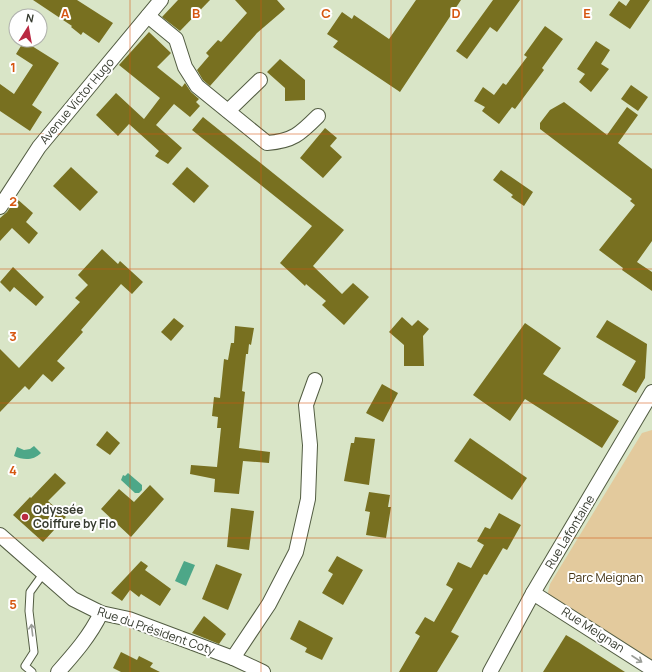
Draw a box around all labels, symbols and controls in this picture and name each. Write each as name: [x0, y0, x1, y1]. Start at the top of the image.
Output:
text: A: [61, 4, 70, 22]
text: B: [192, 4, 200, 22]
text: C: [321, 4, 331, 22]
text: D: [451, 4, 461, 22]
text: E: [583, 4, 591, 22]
north arrow: [8, 8, 48, 48]
text: N: [25, 10, 35, 26]
street label: Avenue Victor Hugo: [35, 54, 118, 147]
text: 1: [10, 58, 16, 76]
text: 2: [9, 192, 17, 210]
text: 3: [9, 327, 17, 345]
text: 4: [9, 461, 17, 479]
street label: Rue Lafontaine: [541, 492, 598, 572]
place label: Odyssée Coiffure by Flo: [33, 501, 116, 532]
marker: Odyssée Coiffure by Flo: [20, 512, 30, 522]
park label: Parc Meignan: [569, 569, 643, 586]
text: 5: [9, 595, 17, 613]
street label: Rue du Président Coty: [95, 602, 218, 659]
street label: Rue Meignan: [558, 603, 628, 656]
one-way arrow: [28, 624, 36, 637]
one-way arrow: [631, 655, 642, 663]

